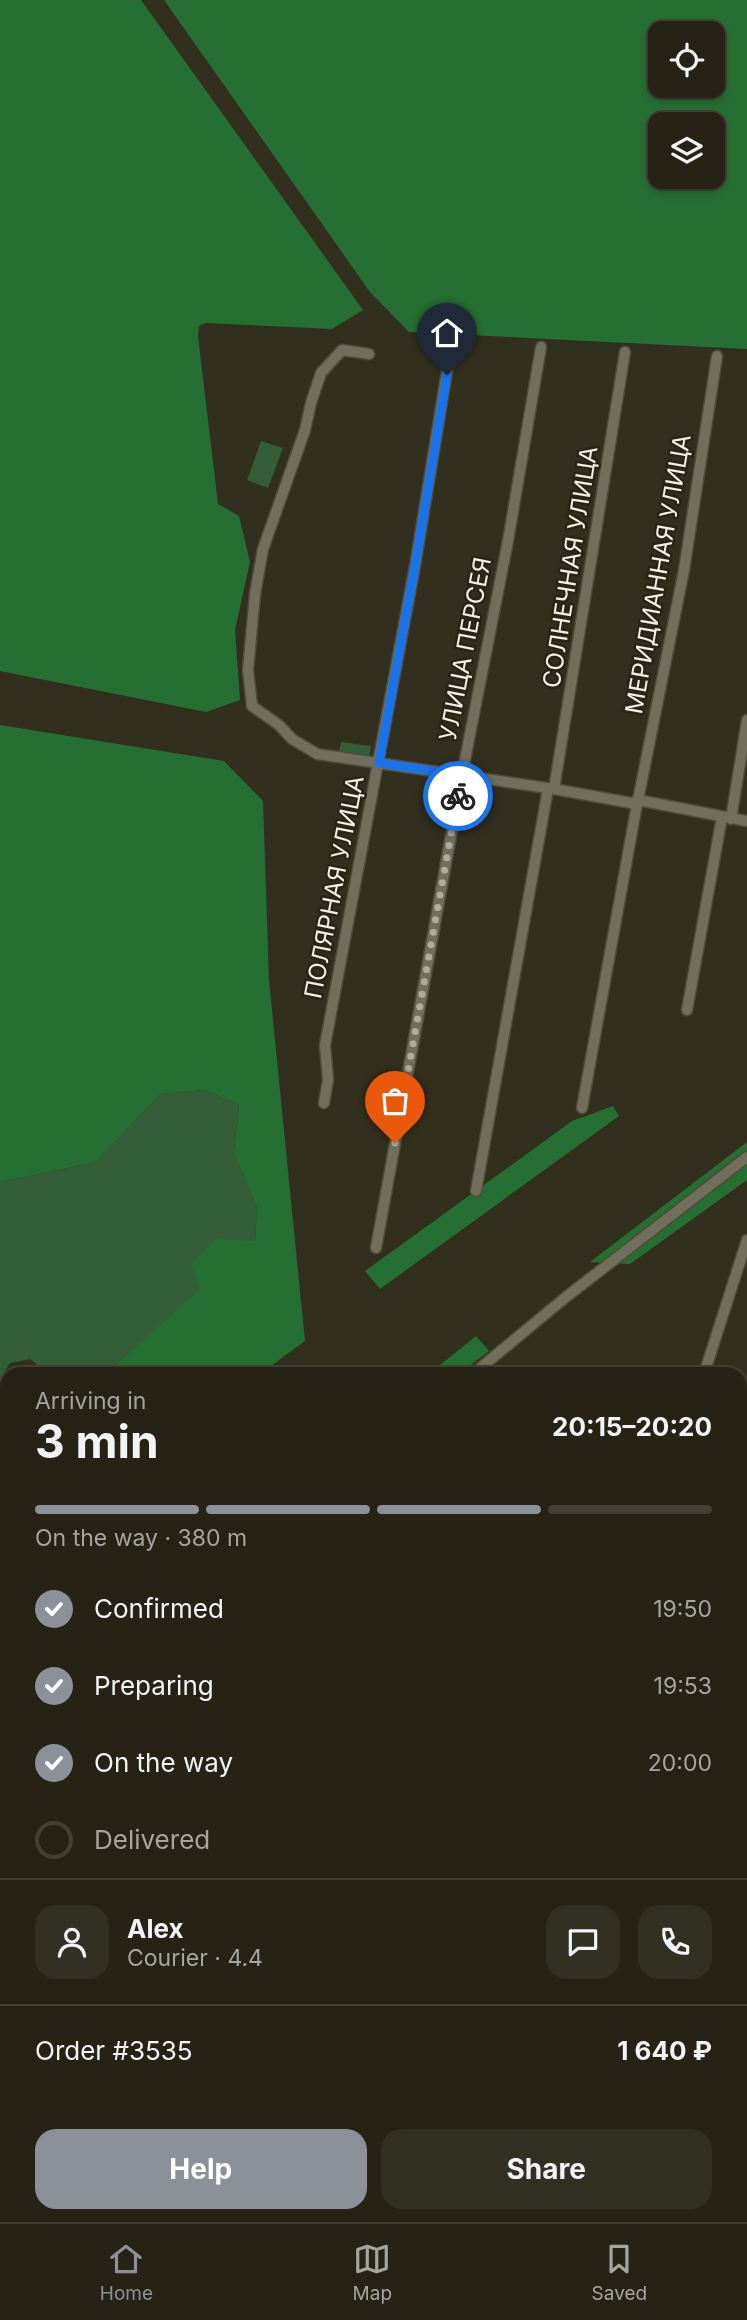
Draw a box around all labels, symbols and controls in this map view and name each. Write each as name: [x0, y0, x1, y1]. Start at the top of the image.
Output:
map controls: [648, 21, 725, 189]
button: locate: [648, 21, 725, 98]
button: layers: [648, 112, 725, 189]
pin: [417, 303, 477, 375]
icon: home: [428, 314, 466, 352]
street label: МЕРИДИАННАЯ УЛИЦА: [619, 432, 697, 716]
street label: СОЛНЕЧНАЯ УЛИЦА: [537, 444, 603, 690]
street label: УЛИЦА ПЕРСЕЯ: [433, 555, 497, 743]
courier: [423, 761, 493, 831]
street label: ПОЛЯРНАЯ УЛИЦА: [298, 773, 370, 1001]
icon: bike: [439, 777, 477, 815]
pin: [365, 1071, 425, 1143]
icon: bag: [376, 1082, 414, 1120]
text: Arriving in: [35, 1387, 146, 1415]
text: 20:15–20:20: [552, 1411, 712, 1442]
text: 3 min: [35, 1413, 159, 1469]
text: On the way · 380 m: [35, 1524, 247, 1552]
icon: check: [35, 1590, 73, 1628]
text: Confirmed: [94, 1593, 224, 1624]
text: 19:50: [653, 1595, 712, 1623]
icon: check: [35, 1667, 73, 1705]
text: Preparing: [94, 1670, 214, 1701]
text: 19:53: [654, 1672, 712, 1700]
icon: check: [35, 1744, 73, 1782]
text: On the way: [94, 1747, 233, 1778]
text: 20:00: [648, 1749, 712, 1777]
text: Delivered: [94, 1824, 210, 1855]
button: person: [35, 1905, 109, 1979]
button: chat: [546, 1905, 620, 1979]
button: phone: [638, 1905, 712, 1979]
text: Alex: [127, 1913, 184, 1944]
text: Courier · 4.4: [127, 1944, 263, 1972]
text: Order #3535: [35, 2035, 193, 2066]
text: 1 640 ₽: [617, 2035, 712, 2066]
button: Help: [35, 2129, 367, 2209]
button: Share: [381, 2129, 712, 2209]
tab: Home: [100, 2240, 153, 2305]
tab: Map: [353, 2240, 392, 2305]
tab: Saved: [592, 2240, 647, 2305]

